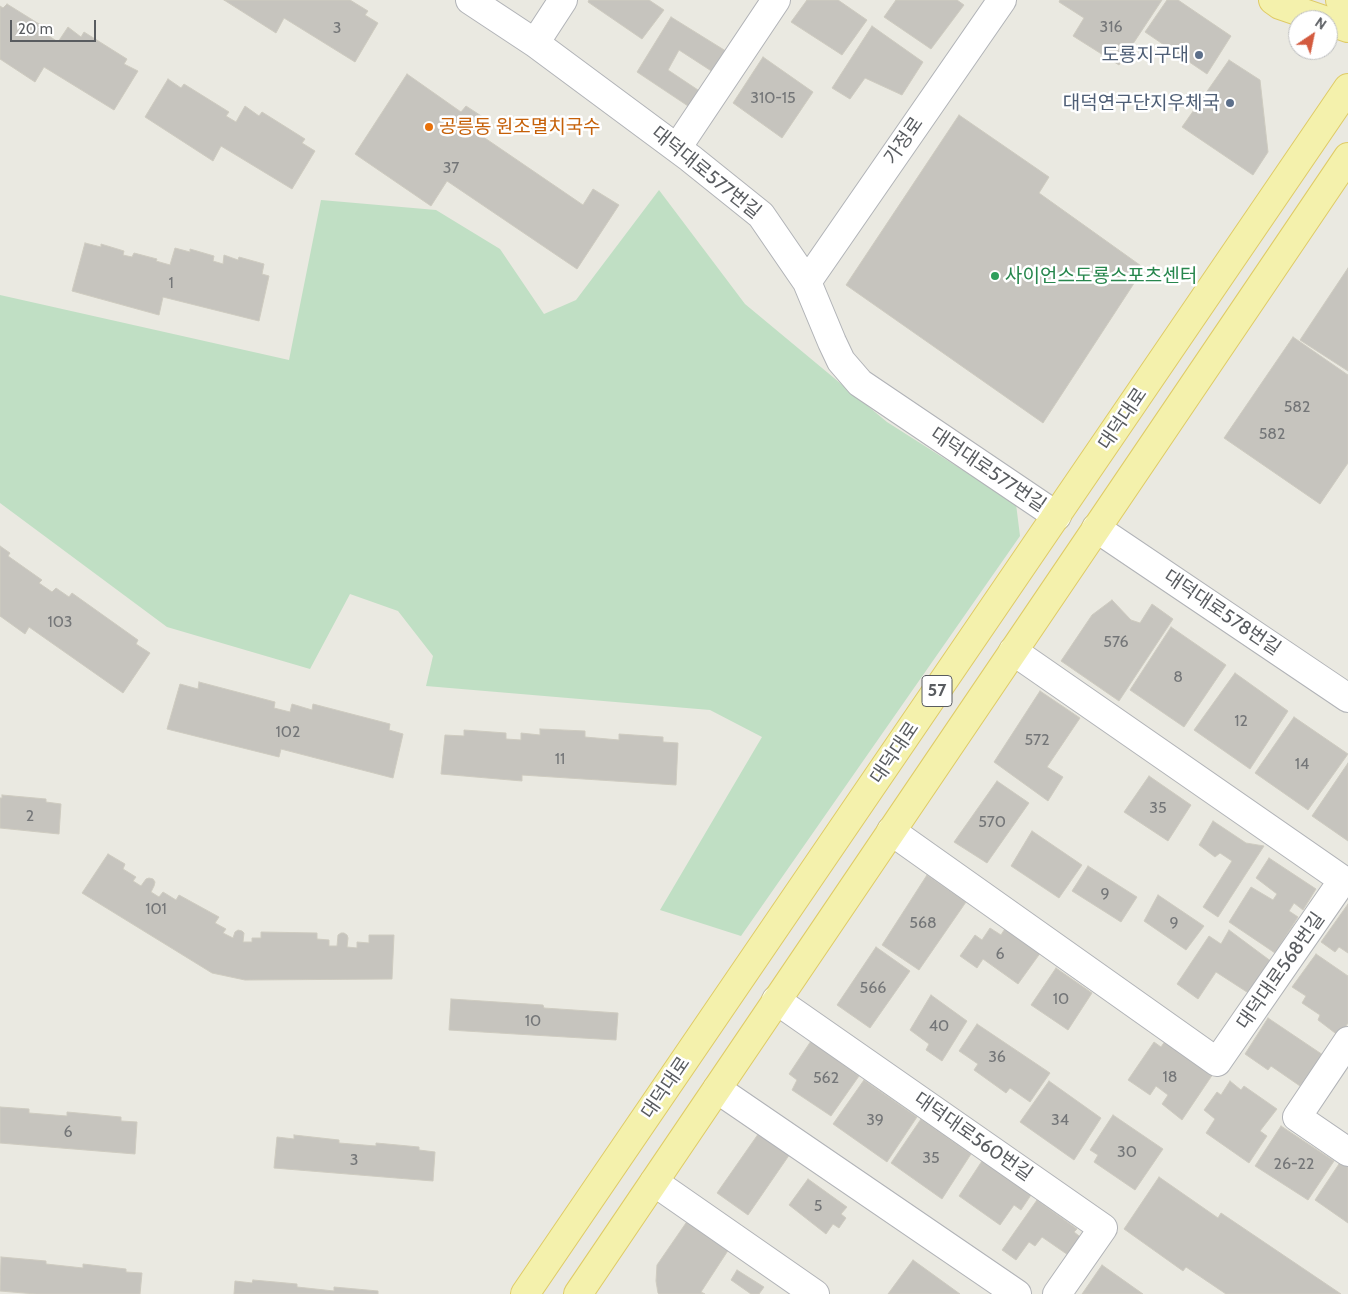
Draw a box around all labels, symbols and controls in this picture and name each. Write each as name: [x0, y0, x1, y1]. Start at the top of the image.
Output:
scale bar: [12, 10, 99, 42]
north arrow: [1288, 10, 1338, 60]
text: N: [1312, 13, 1330, 34]
house number: 316: [1100, 17, 1122, 37]
house number: 3: [333, 18, 341, 38]
text: 20 m: [18, 20, 53, 38]
place label: 도룡지구대: [1102, 44, 1189, 66]
marker: 도룡지구대: [1193, 49, 1205, 61]
house number: 310-15: [750, 88, 796, 108]
place label: 대덕연구단지우체국: [1063, 92, 1220, 114]
marker: 대덕연구단지우체국: [1224, 97, 1236, 109]
street label: 가정로: [880, 113, 928, 169]
place label: 공릉동 원조멸치국수: [439, 116, 601, 138]
marker: 공릉동 원조멸치국수: [423, 121, 435, 133]
street label: 대덕대로577번길: [647, 122, 765, 224]
house number: 37: [443, 158, 459, 178]
place label: 사이언스도룡스포츠센터: [1005, 265, 1197, 287]
marker: 사이언스도룡스포츠센터: [989, 270, 1001, 282]
house number: 1: [168, 273, 174, 293]
street label: 대덕대로: [1094, 384, 1152, 454]
house number: 582: [1284, 397, 1310, 417]
street label: 대덕대로577번길: [926, 423, 1050, 517]
house number: 582: [1259, 424, 1285, 444]
street label: 대덕대로578번길: [1159, 565, 1285, 661]
house number: 103: [47, 612, 73, 632]
house number: 576: [1103, 632, 1129, 652]
house number: 8: [1173, 667, 1183, 687]
road number: 57: [922, 676, 952, 706]
house number: 12: [1234, 711, 1248, 731]
street label: 대덕대로: [866, 718, 924, 788]
house number: 102: [276, 722, 300, 742]
house number: 572: [1024, 730, 1050, 750]
house number: 11: [555, 749, 565, 769]
house number: 14: [1295, 754, 1309, 774]
house number: 35: [1149, 798, 1167, 818]
house number: 2: [26, 806, 34, 826]
house number: 570: [978, 812, 1006, 832]
house number: 9: [1100, 884, 1110, 904]
house number: 101: [145, 899, 167, 919]
street label: 대덕대로568번길: [1232, 908, 1330, 1034]
house number: 568: [909, 913, 937, 933]
house number: 9: [1169, 913, 1179, 933]
house number: 6: [995, 944, 1005, 964]
house number: 566: [860, 978, 886, 998]
house number: 10: [1053, 989, 1069, 1009]
house number: 10: [525, 1011, 541, 1031]
house number: 40: [929, 1016, 949, 1036]
house number: 36: [988, 1047, 1006, 1067]
street label: 대덕대로: [637, 1053, 695, 1123]
house number: 18: [1163, 1067, 1177, 1087]
house number: 562: [813, 1068, 839, 1088]
street label: 대덕대로560번길: [909, 1088, 1037, 1186]
house number: 39: [866, 1110, 884, 1130]
house number: 34: [1051, 1110, 1069, 1130]
house number: 6: [63, 1122, 73, 1142]
house number: 30: [1117, 1142, 1137, 1162]
house number: 35: [922, 1148, 940, 1168]
house number: 3: [350, 1150, 358, 1170]
house number: 26-22: [1274, 1154, 1314, 1174]
house number: 5: [814, 1196, 822, 1216]

